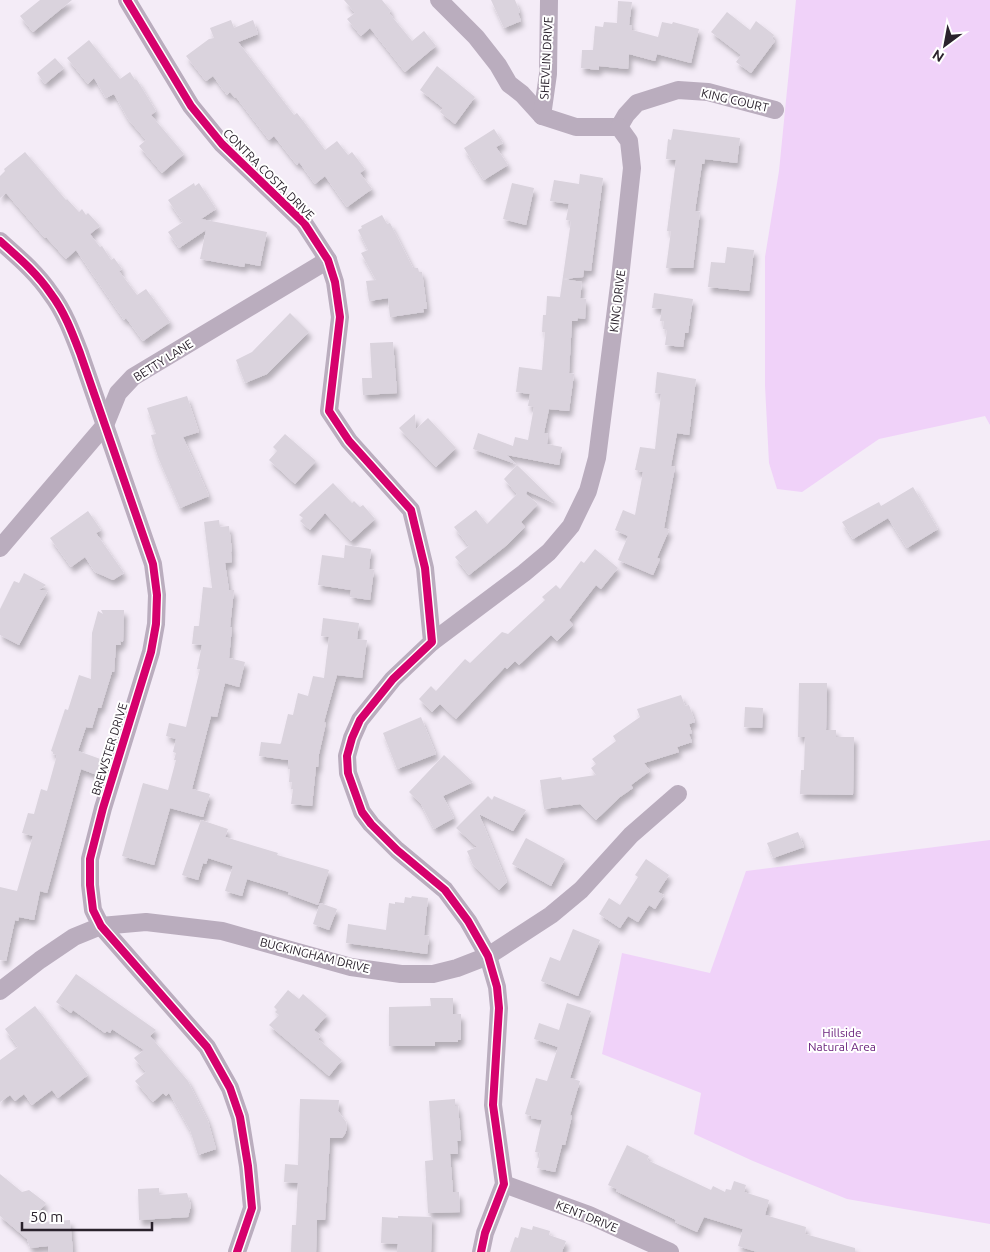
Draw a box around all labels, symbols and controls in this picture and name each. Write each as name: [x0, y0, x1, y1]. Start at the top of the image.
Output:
street label: SHEVLIN DRIVE: [537, 16, 555, 100]
north arrow: [920, 20, 970, 70]
text: N: [929, 46, 947, 66]
street label: KING COURT: [700, 86, 770, 114]
street label: CONTRA COSTA DRIVE: [221, 126, 317, 222]
street label: KING DRIVE: [607, 269, 627, 333]
street label: BETTY LANE: [131, 336, 195, 383]
street label: BREWSTER DRIVE: [89, 701, 129, 797]
street label: BUCKINGHAM DRIVE: [259, 935, 372, 975]
park label: Hillside Natural Area: [808, 1026, 876, 1053]
street label: KENT DRIVE: [554, 1198, 620, 1234]
scale bar: [22, 1200, 152, 1232]
text: 50 m: [30, 1208, 63, 1225]

